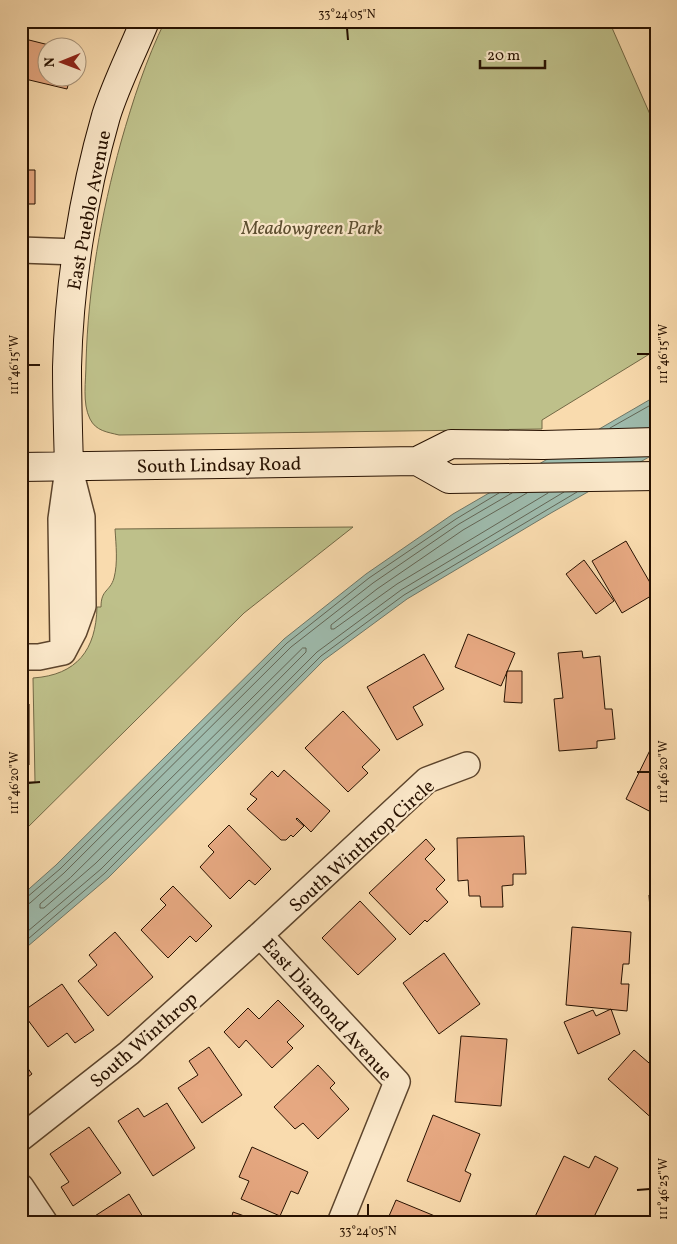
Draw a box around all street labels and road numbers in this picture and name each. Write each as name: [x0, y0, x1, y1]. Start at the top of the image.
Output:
street label: East Pueblo Avenue: [62, 128, 118, 292]
street label: South Lindsay Road: [136, 452, 302, 480]
street label: South Winthrop Circle: [284, 774, 441, 919]
street label: East Diamond Avenue: [255, 933, 398, 1087]
street label: South Winthrop: [85, 986, 204, 1095]

